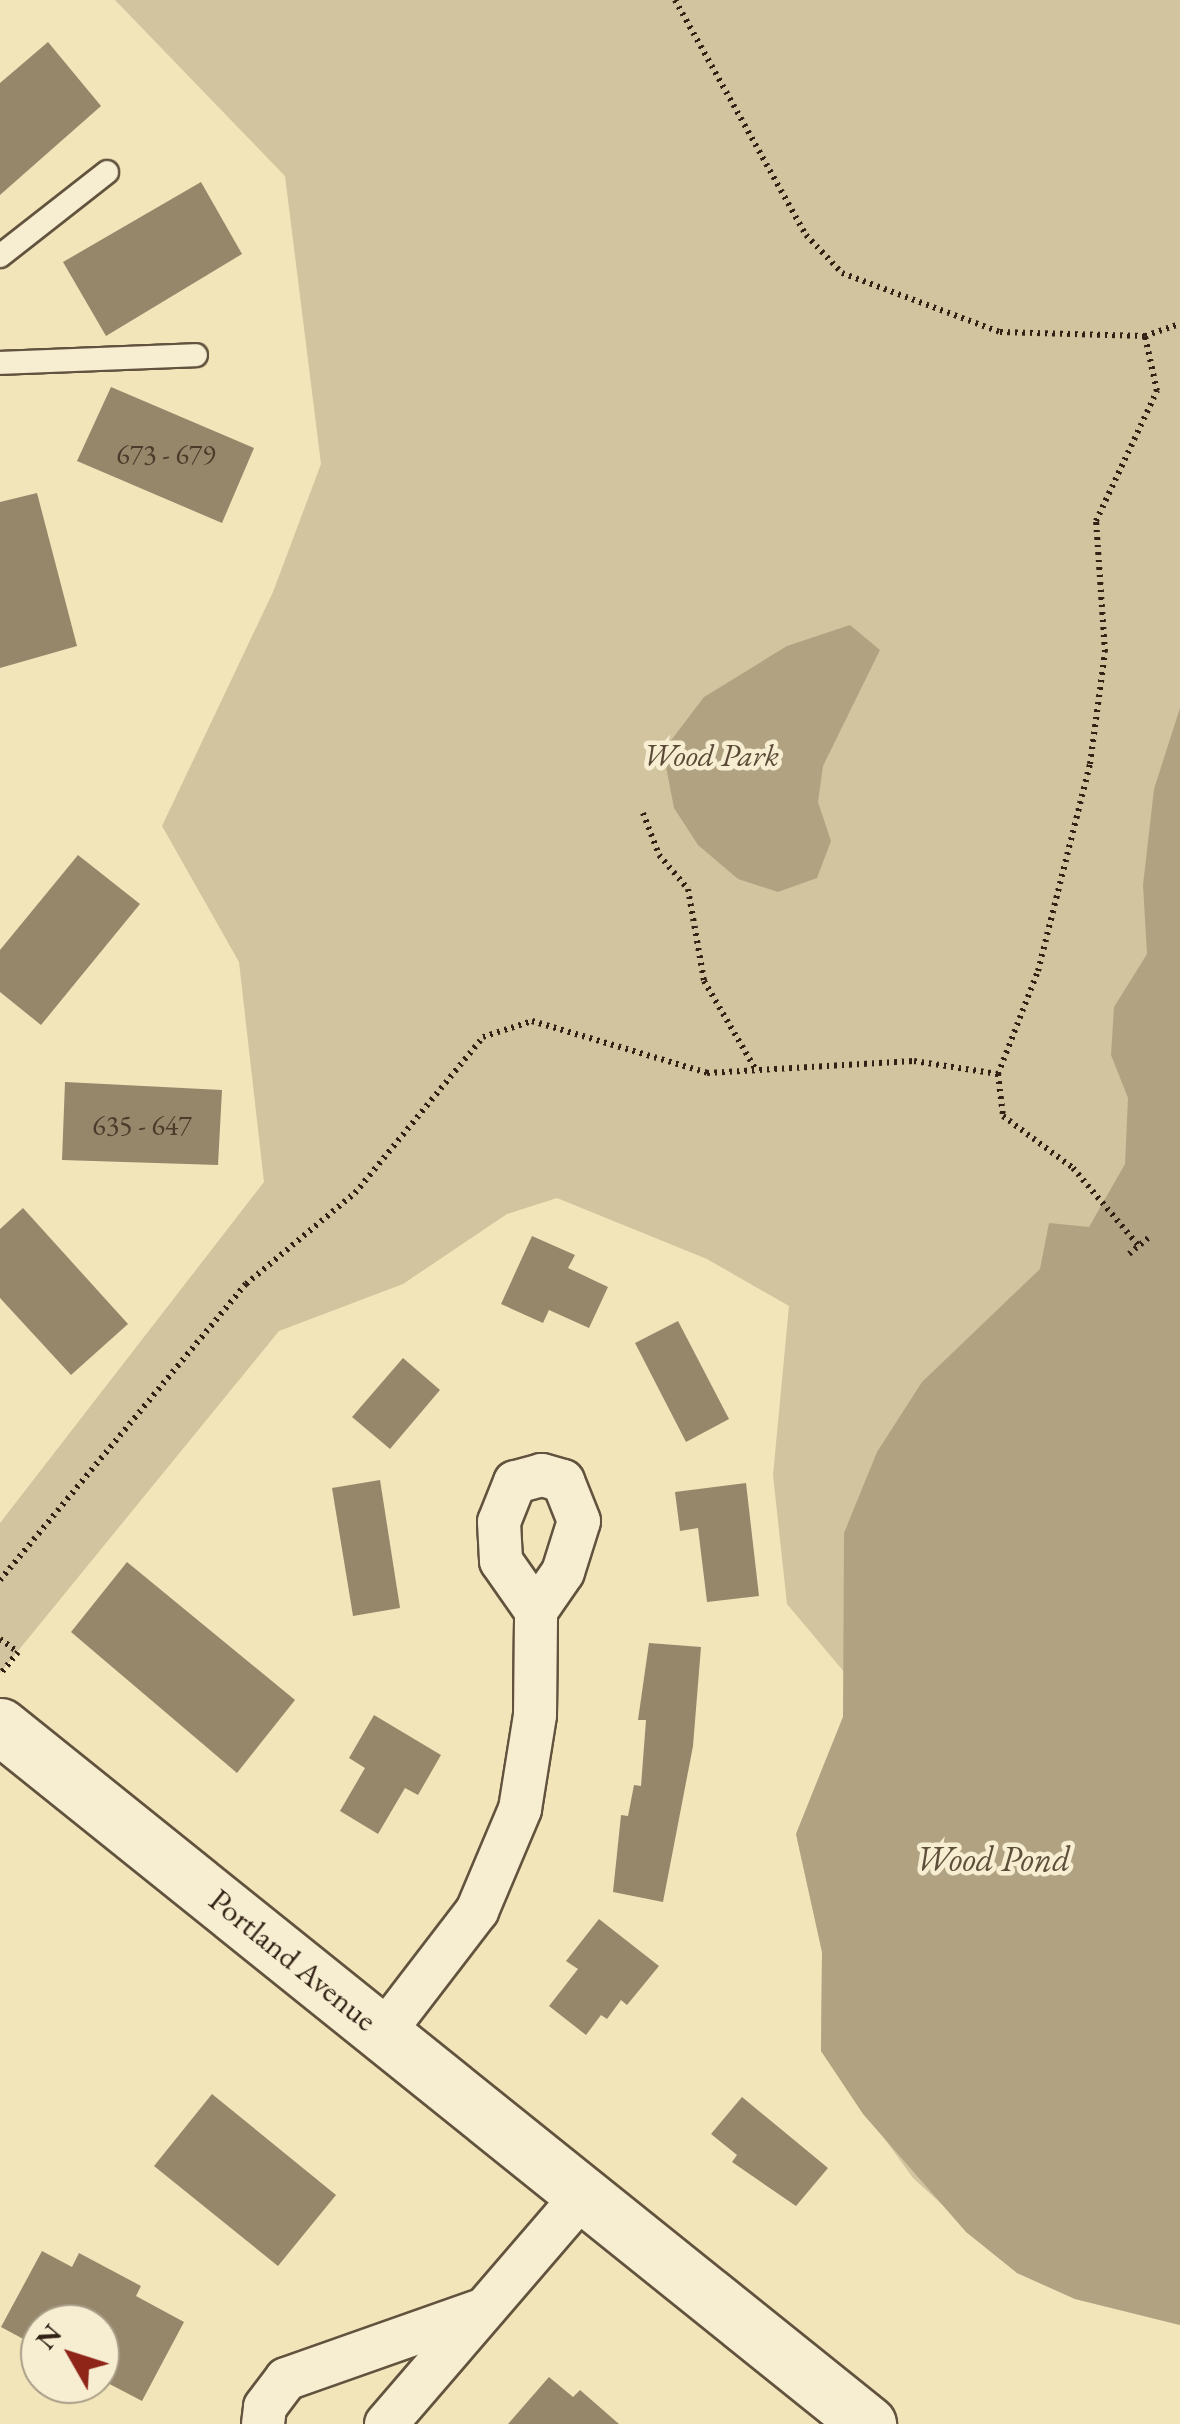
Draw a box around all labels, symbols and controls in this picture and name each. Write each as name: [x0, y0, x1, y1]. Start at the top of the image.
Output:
house number: 673 - 679: [116, 437, 216, 471]
park label: Wood Park: [643, 736, 779, 774]
house number: 635 - 647: [92, 1108, 192, 1142]
water label: Wood Pond: [916, 1838, 1070, 1880]
street label: Portland Avenue: [201, 1881, 385, 2039]
north arrow: [20, 2304, 120, 2404]
text: N: [27, 2316, 69, 2357]

